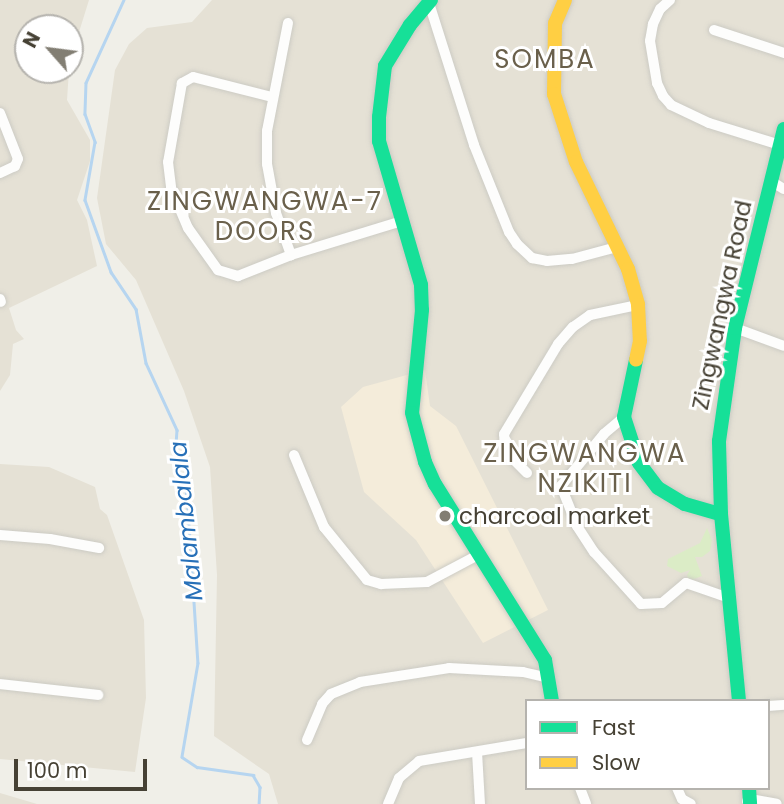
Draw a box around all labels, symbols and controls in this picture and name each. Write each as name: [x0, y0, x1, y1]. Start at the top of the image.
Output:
north arrow: [14, 14, 84, 84]
text: N: [17, 27, 47, 53]
district label: SOMBA: [495, 44, 595, 76]
district label: ZINGWANGWA-7 DOORS: [149, 186, 381, 248]
street label: Zingwangwa Road: [686, 198, 758, 412]
district label: ZINGWANGWA NZIKITI: [485, 438, 685, 500]
water label: Malambalala: [163, 440, 209, 602]
place label: charcoal market: [459, 502, 650, 530]
marker: charcoal market: [437, 508, 453, 524]
legend: [525, 699, 770, 790]
text: Fast: [592, 713, 635, 742]
scale bar: [18, 744, 150, 788]
text: Slow: [592, 748, 640, 777]
text: 100 m: [27, 756, 87, 785]

